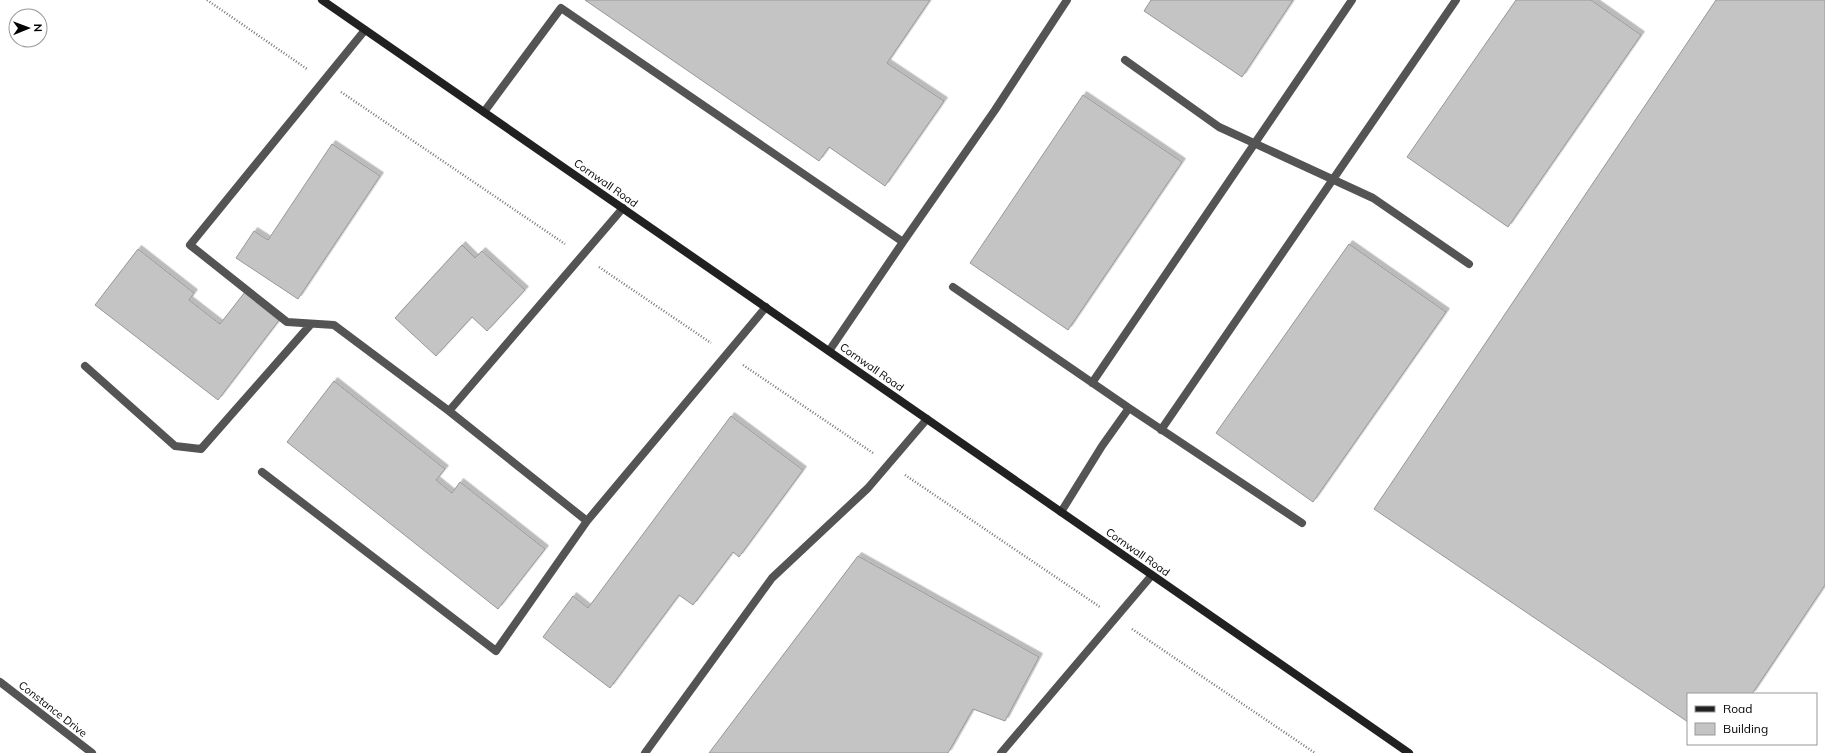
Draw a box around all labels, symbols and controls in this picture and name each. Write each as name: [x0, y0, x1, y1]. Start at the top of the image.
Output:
north arrow: [8, 8, 48, 48]
text: N: [31, 24, 45, 32]
street label: Cornwall Road: [571, 156, 641, 210]
street label: Cornwall Road: [837, 340, 907, 394]
street label: Cornwall Road: [1103, 525, 1173, 579]
street label: Constance Drive: [16, 678, 90, 740]
legend: [1687, 693, 1817, 745]
text: Road: [1723, 701, 1752, 716]
text: Building: [1723, 721, 1768, 736]

